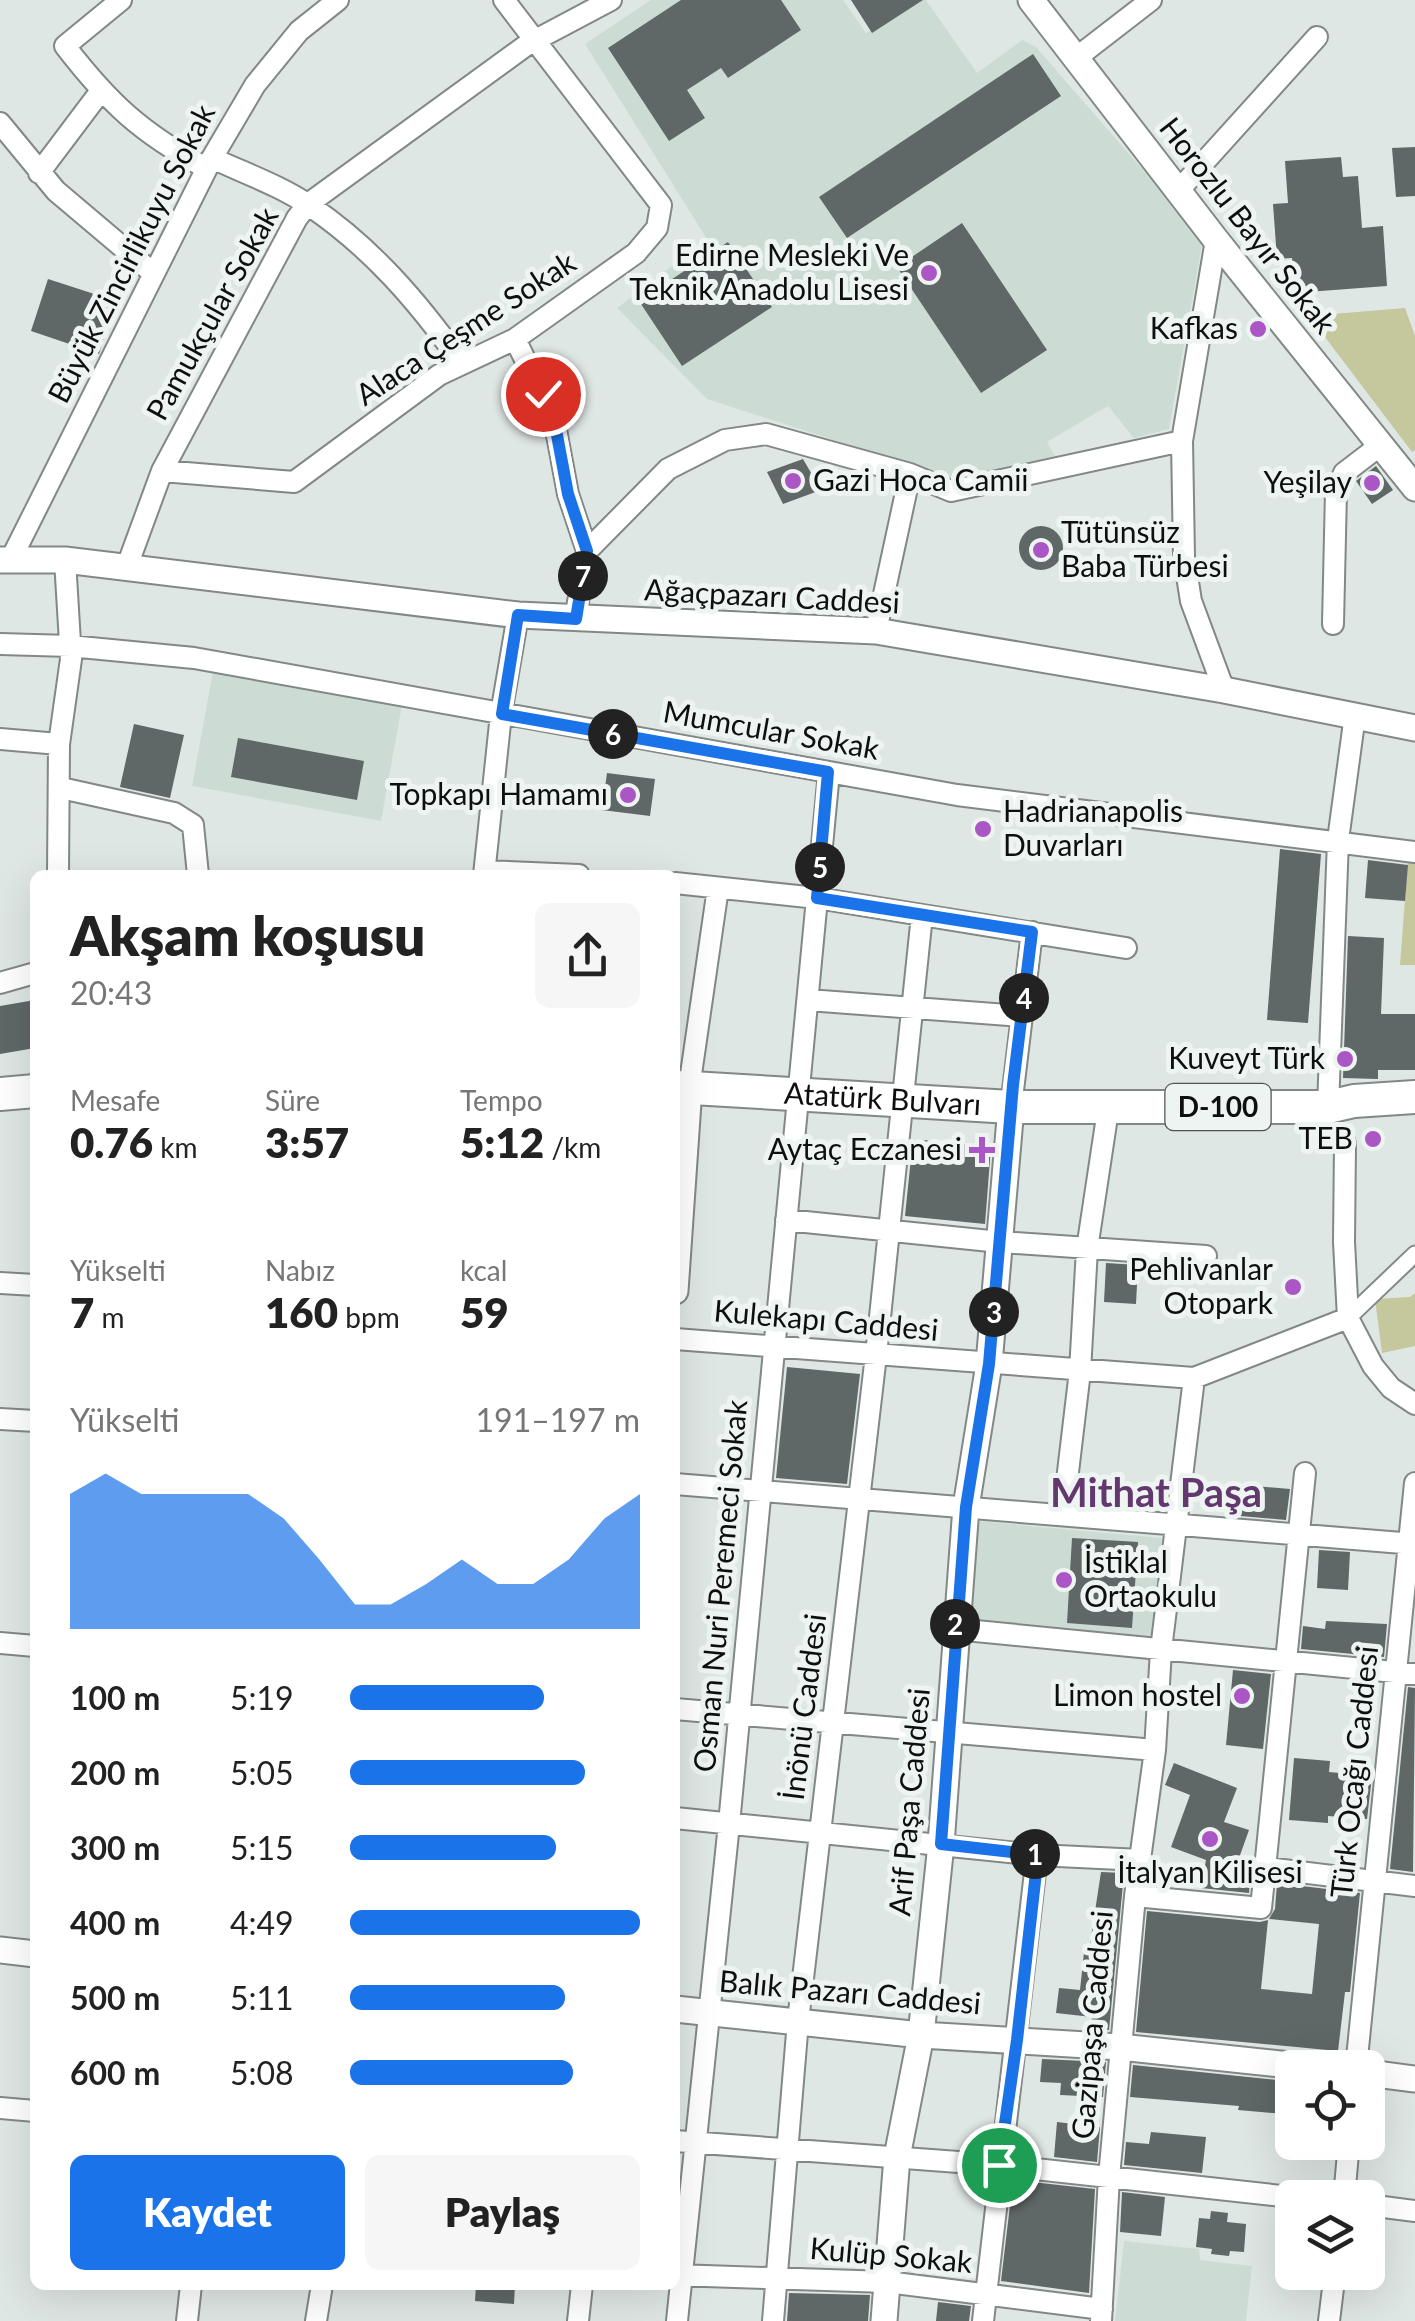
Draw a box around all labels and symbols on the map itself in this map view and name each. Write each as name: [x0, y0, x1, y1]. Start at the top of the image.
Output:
street label: Büyük Zincirlikuyu Sokak: [39, 97, 222, 408]
street label: Horozlu Bayır Sokak: [1153, 109, 1345, 341]
street label: Pamukçular Sokak: [138, 200, 285, 426]
place label: Edirne Mesleki Ve Teknik Anadolu Lisesi: [629, 236, 909, 306]
street label: Alaca Çeşme Sokak: [348, 243, 582, 412]
marker: Edirne Mesleki Ve Teknik Anadolu Lisesi: [918, 262, 940, 284]
place label: Kafkas: [1150, 309, 1238, 345]
marker: Kafkas: [1247, 318, 1269, 340]
pin: [501, 352, 586, 437]
place label: Gazi Hoca Camii: [813, 461, 1029, 497]
place label: Yeşilay: [1263, 463, 1353, 499]
marker: Gazi Hoca Camii: [782, 470, 804, 492]
marker: Yeşilay: [1361, 472, 1383, 494]
place label: Tütünsüz Baba Türbesi: [1061, 513, 1229, 583]
marker: Tütünsüz Baba Türbesi: [1030, 539, 1052, 561]
pin: 7: [558, 551, 608, 601]
street label: Ağaçpazarı Caddesi: [643, 570, 901, 620]
street label: Mumcular Sokak: [661, 692, 883, 766]
pin: 6: [588, 709, 638, 759]
place label: Topkapı Hamamı: [389, 775, 608, 811]
marker: Topkapı Hamamı: [617, 784, 639, 806]
place label: Hadrianapolis Duvarları: [1003, 792, 1183, 862]
marker: Hadrianapolis Duvarları: [972, 818, 994, 840]
pin: 5: [795, 842, 845, 892]
pin: 4: [999, 973, 1049, 1023]
place label: Kuveyt Türk: [1168, 1039, 1326, 1075]
marker: Kuveyt Türk: [1334, 1048, 1356, 1070]
street label: Atatürk Bulvarı: [783, 1074, 982, 1121]
road number: D-100: [1166, 1084, 1270, 1130]
place label: TEB: [1299, 1119, 1353, 1155]
marker: TEB: [1362, 1128, 1384, 1150]
place label: Aytaç Eczanesi: [768, 1130, 962, 1166]
marker: Aytaç Eczanesi: [971, 1139, 993, 1161]
place label: Pehlivanlar Otopark: [1129, 1250, 1274, 1320]
marker: Pehlivanlar Otopark: [1282, 1276, 1304, 1298]
pin: 3: [969, 1287, 1019, 1337]
street label: Kulekapı Caddesi: [712, 1291, 940, 1347]
street label: Osman Nuri Peremeci Sokak: [685, 1397, 753, 1773]
district label: Mithat Paşa: [1050, 1468, 1262, 1516]
place label: İstiklal Ortaokulu: [1084, 1543, 1217, 1613]
marker: İstiklal Ortaokulu: [1053, 1569, 1075, 1591]
pin: 2: [930, 1599, 980, 1649]
street label: İnönü Caddesi: [774, 1611, 832, 1802]
street label: Türk Ocağı Caddesi: [1322, 1644, 1384, 1900]
place label: Limon hostel: [1053, 1676, 1222, 1712]
marker: Limon hostel: [1231, 1685, 1253, 1707]
street label: Arif Paşa Caddesi: [880, 1686, 936, 1917]
marker: İtalyan Kilisesi: [1199, 1828, 1221, 1850]
pin: 1: [1010, 1829, 1060, 1879]
place label: İtalyan Kilisesi: [1117, 1853, 1303, 1889]
street label: Gazipaşa Caddesi: [1063, 1909, 1119, 2141]
street label: Balık Pazarı Caddesi: [718, 1962, 983, 2020]
pin: [957, 2123, 1042, 2208]
street label: Kulüp Sokak: [809, 2229, 975, 2279]

